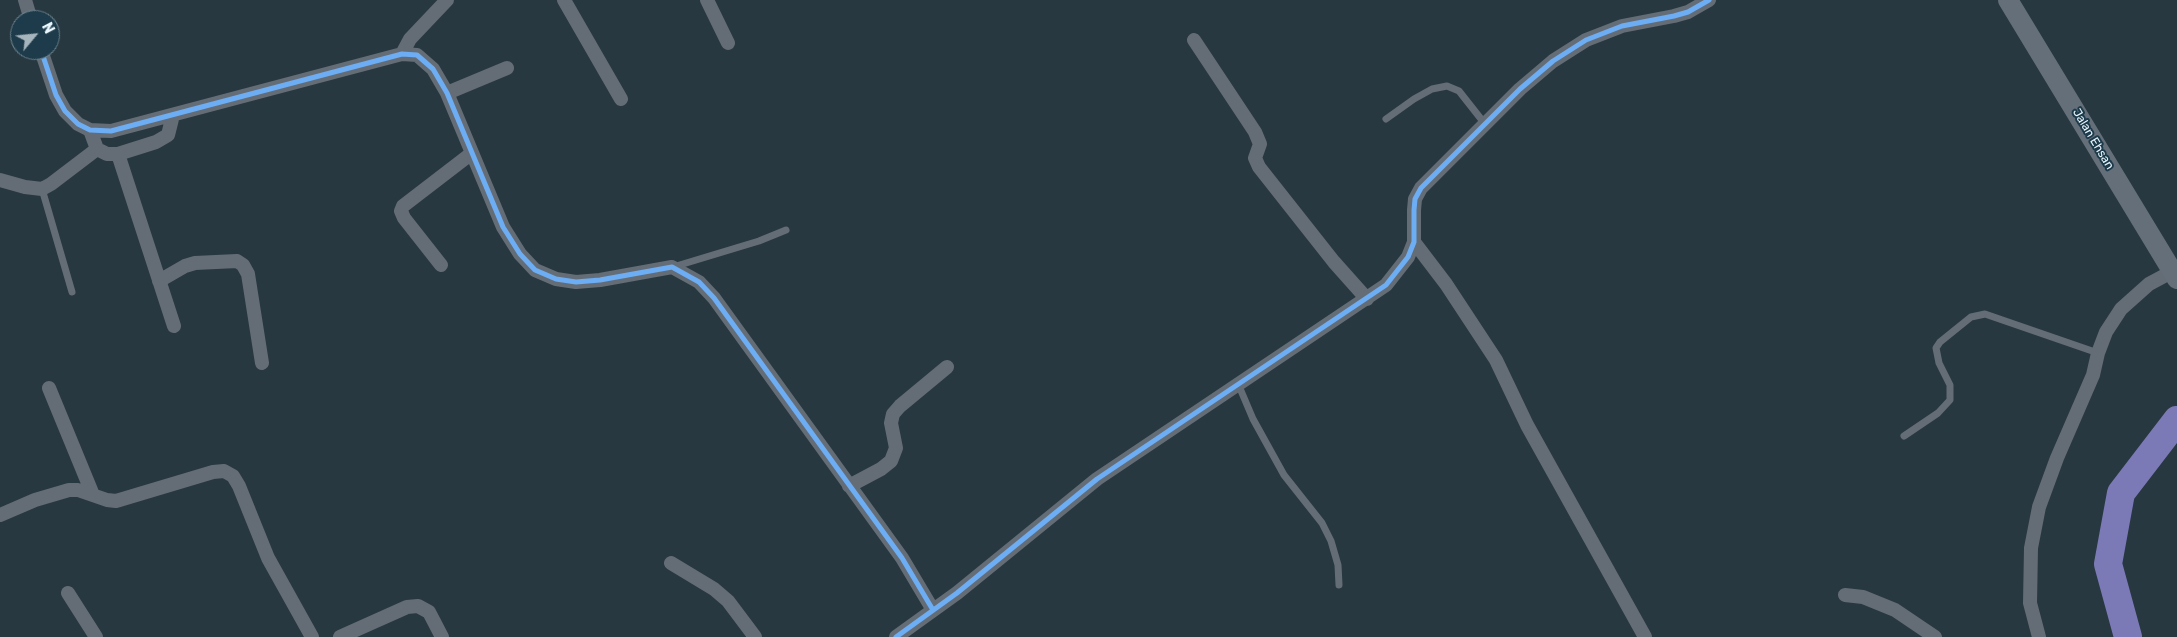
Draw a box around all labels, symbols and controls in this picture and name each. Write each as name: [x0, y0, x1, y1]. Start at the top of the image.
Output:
north arrow: [10, 10, 60, 60]
text: N: [38, 20, 58, 37]
street label: Jalan Ehsan: [2069, 106, 2117, 172]

